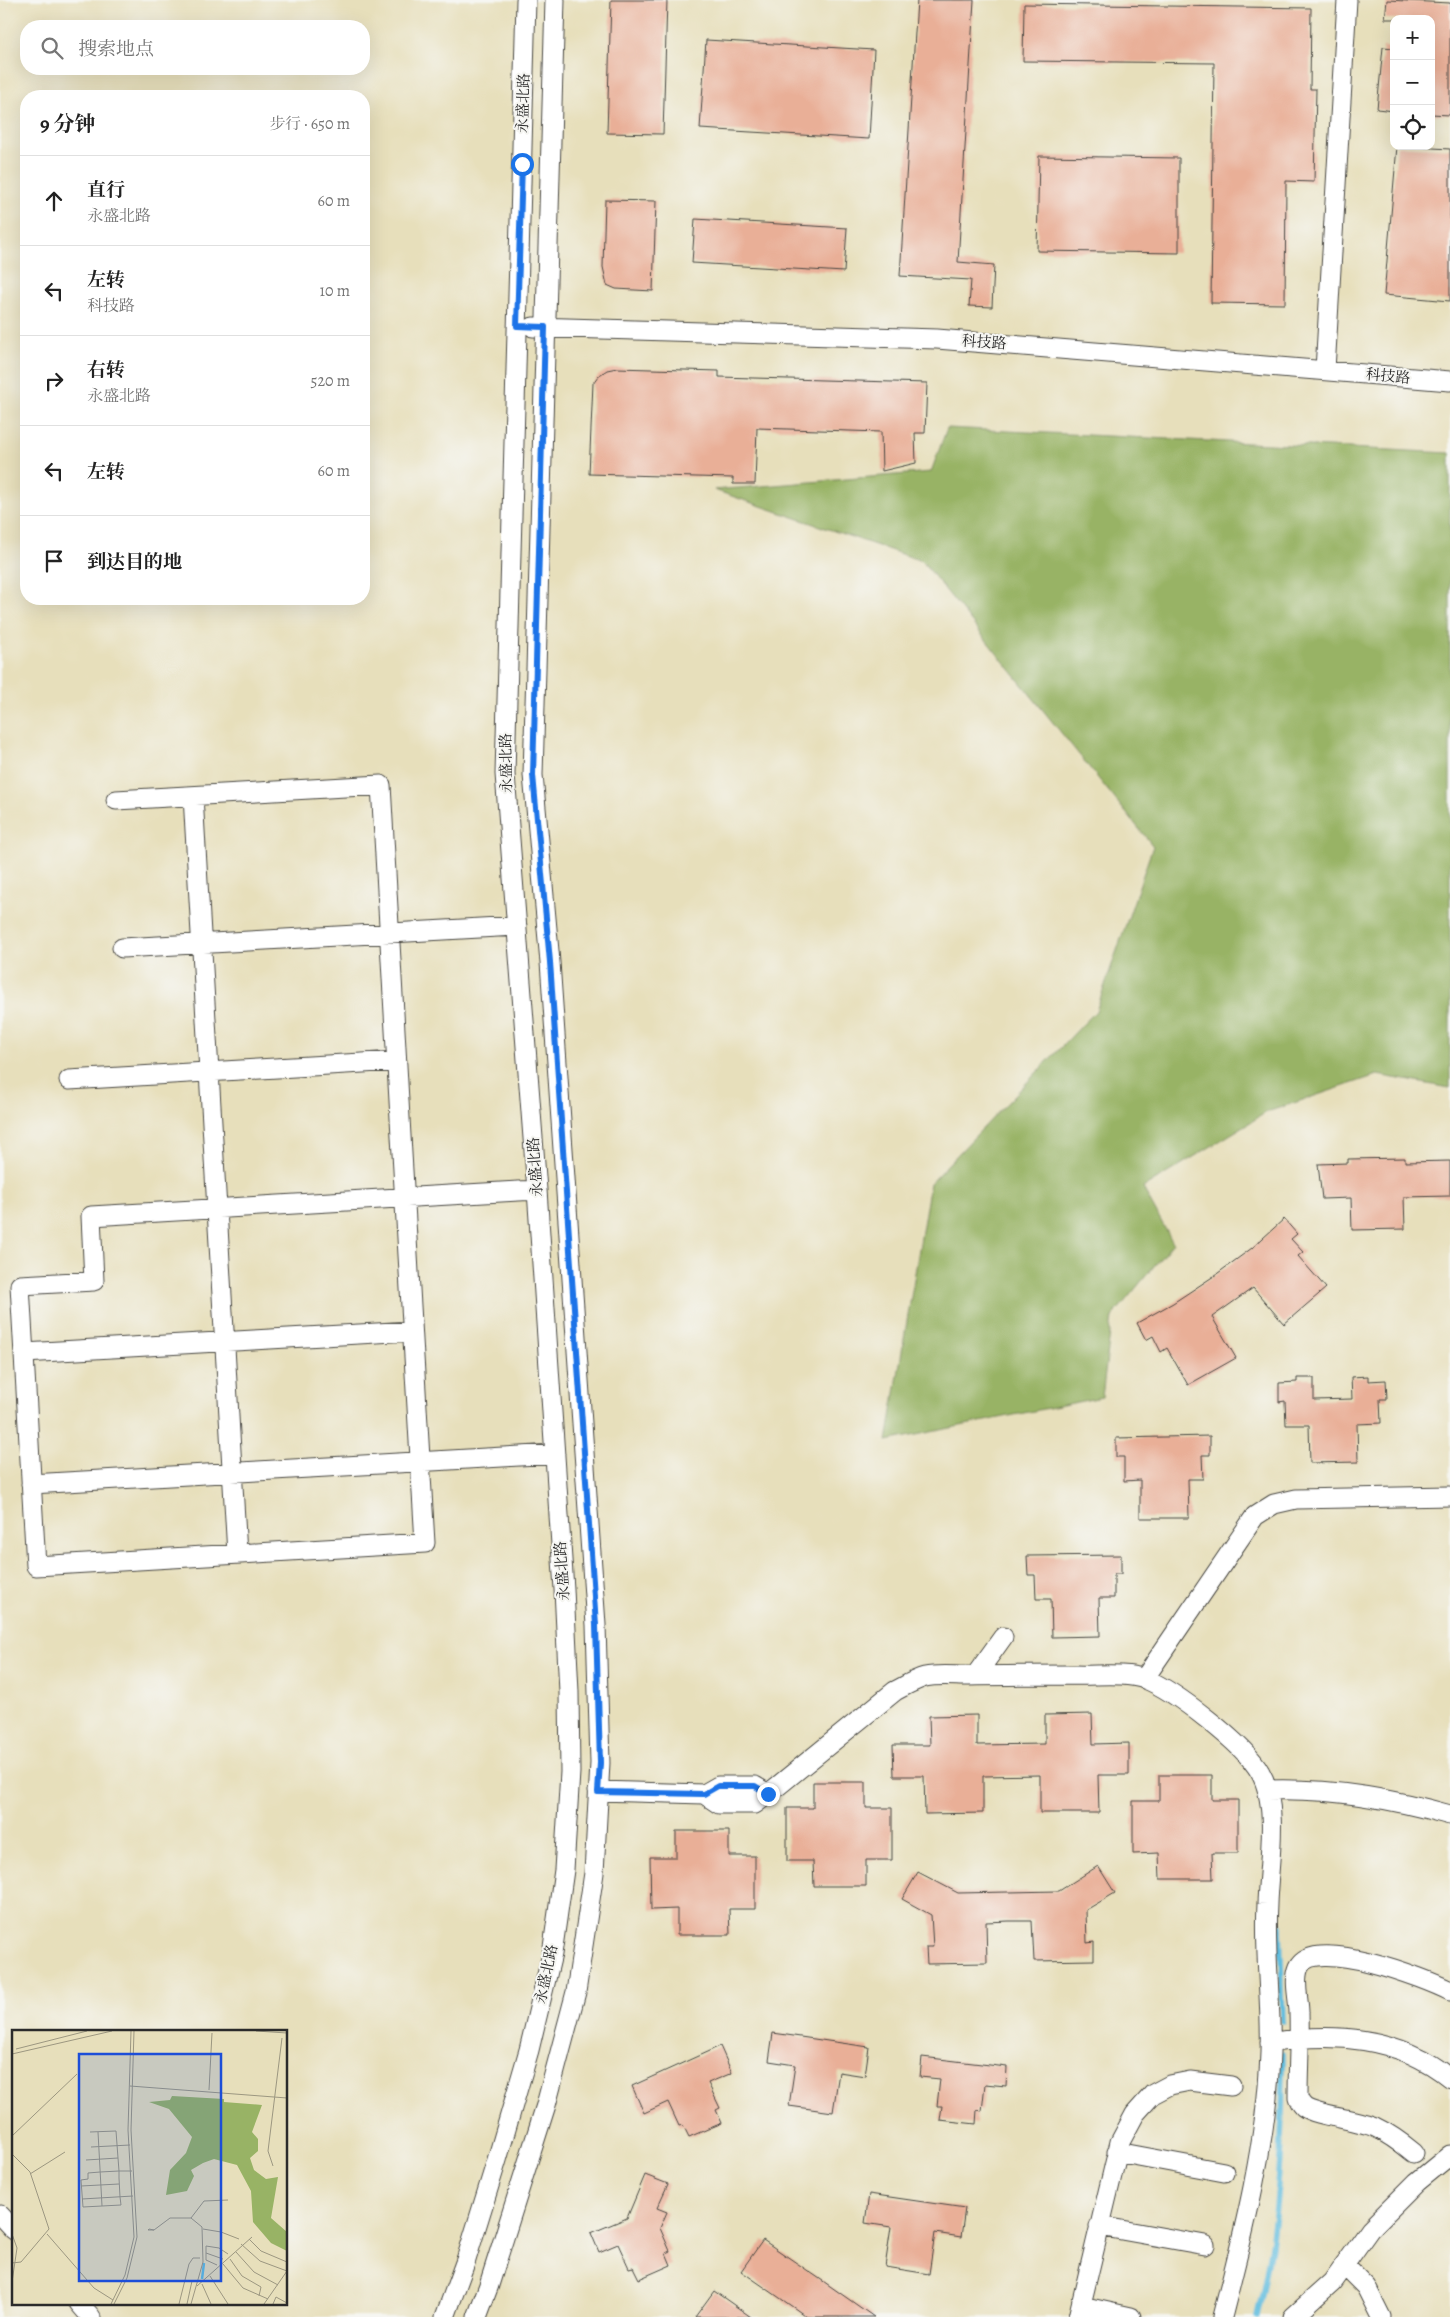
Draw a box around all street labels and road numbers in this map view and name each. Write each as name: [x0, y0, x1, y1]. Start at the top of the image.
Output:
street label: 永盛北路: [512, 73, 534, 133]
street label: 科技路: [961, 330, 1007, 354]
street label: 科技路: [1365, 364, 1411, 388]
street label: 永盛北路: [495, 733, 517, 793]
street label: 永盛北路: [523, 1136, 547, 1198]
street label: 永盛北路: [550, 1540, 574, 1602]
street label: 永盛北路: [530, 1943, 562, 2005]

